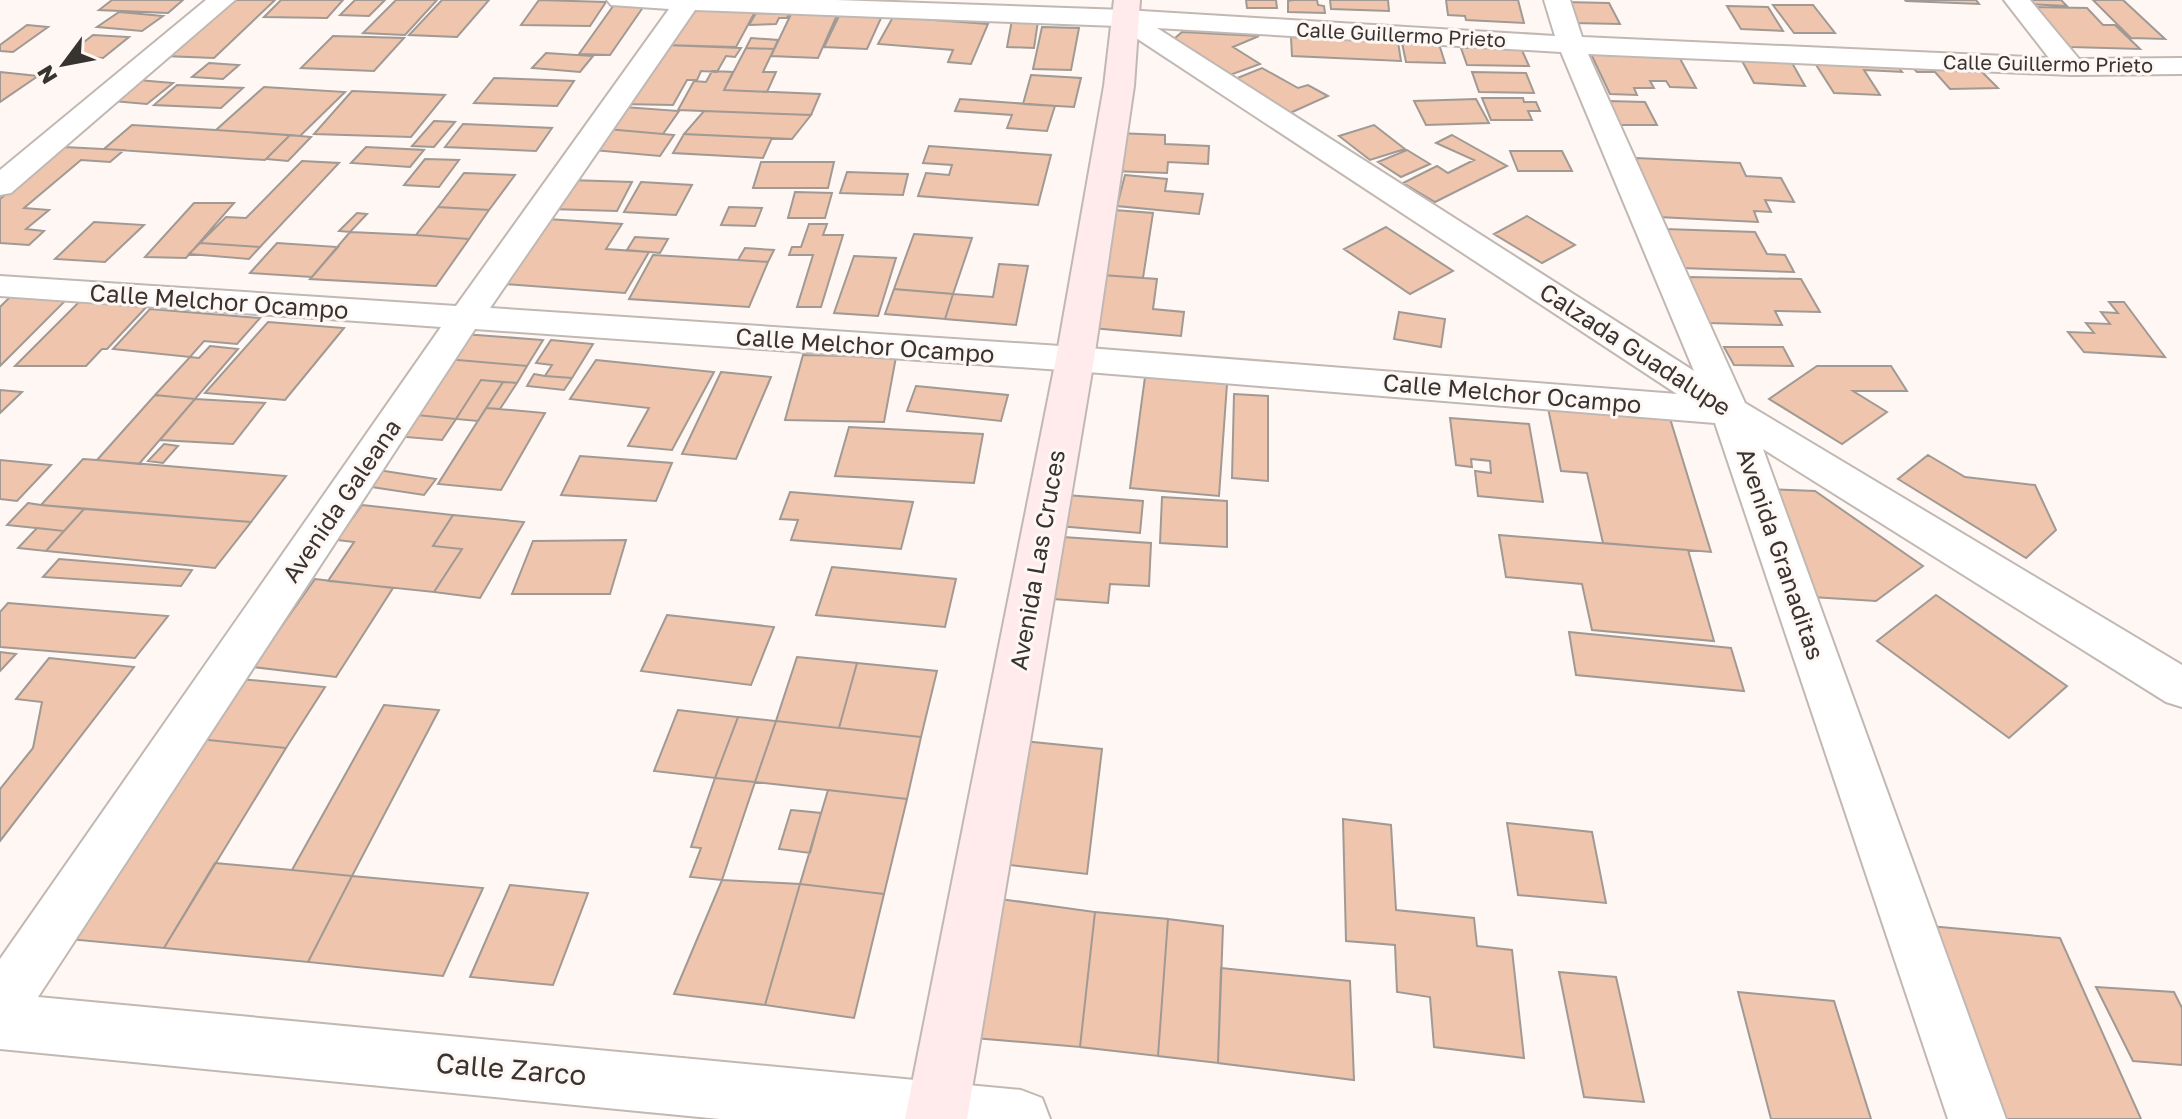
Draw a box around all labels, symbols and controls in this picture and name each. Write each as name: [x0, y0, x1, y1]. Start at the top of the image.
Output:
street label: Calle Guillermo Prieto: [1295, 17, 1507, 51]
north arrow: [24, 24, 104, 104]
street label: Calle Guillermo Prieto: [1943, 49, 2153, 77]
text: N: [31, 61, 62, 89]
street label: Calzada Guadalupe: [1535, 276, 1737, 421]
street label: Calle Melchor Ocampo: [89, 277, 349, 324]
street label: Calle Melchor Ocampo: [735, 321, 995, 368]
street label: Calle Melchor Ocampo: [1382, 367, 1643, 418]
street label: Avenida Galeana: [275, 413, 406, 587]
street label: Avenida Granaditas: [1732, 444, 1831, 663]
street label: Avenida Las Cruces: [1003, 447, 1070, 672]
street label: Calle Zarco: [434, 1045, 588, 1092]

